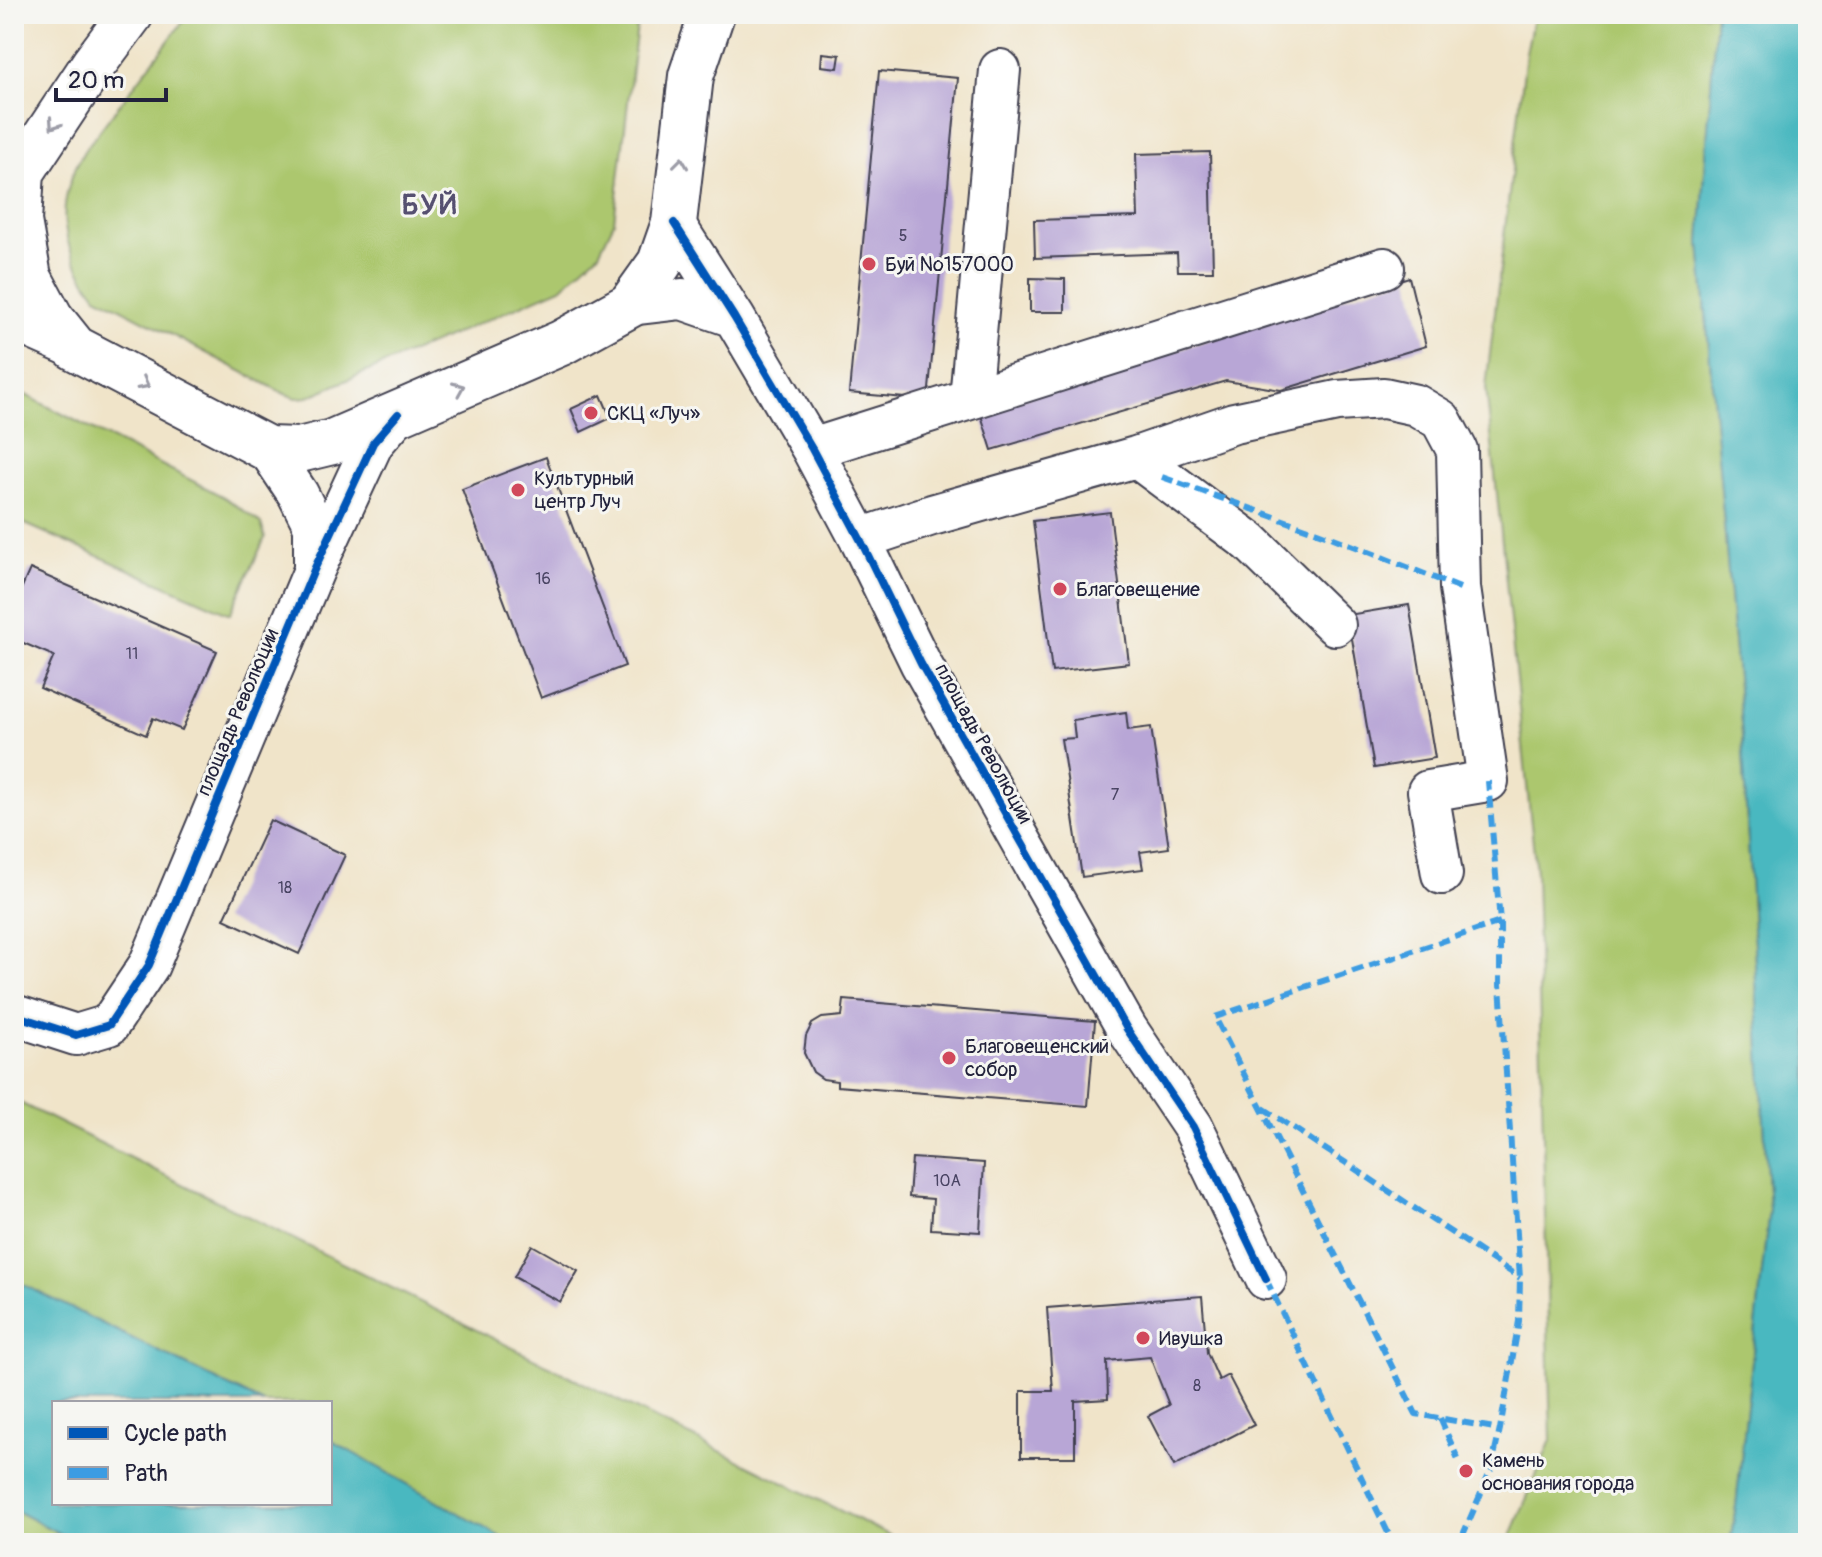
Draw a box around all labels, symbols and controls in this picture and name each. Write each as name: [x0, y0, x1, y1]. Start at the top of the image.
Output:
scale bar: [56, 52, 166, 102]
text: 20 m: [68, 66, 124, 95]
one-way arrow: [49, 115, 64, 129]
one-way arrow: [672, 157, 689, 170]
district label: БУЙ: [402, 188, 458, 223]
house number: 5: [899, 226, 907, 246]
place label: Буй №157000: [885, 252, 1014, 277]
marker: Буй №157000: [860, 255, 878, 273]
one-way arrow: [135, 374, 150, 389]
one-way arrow: [451, 381, 465, 397]
place label: СКЦ «Луч»: [607, 401, 700, 426]
marker: СКЦ «Луч»: [582, 404, 600, 422]
place label: Культурный центр Луч: [534, 466, 634, 514]
marker: Культурный центр Луч: [509, 481, 527, 499]
house number: 16: [535, 569, 551, 589]
place label: Благовещение: [1076, 577, 1200, 602]
marker: Благовещение: [1051, 580, 1069, 598]
street label: площадь Революции: [191, 625, 284, 800]
house number: 11: [126, 644, 138, 664]
street label: площадь Революции: [929, 659, 1038, 828]
house number: 7: [1111, 785, 1120, 805]
house number: 18: [278, 878, 292, 898]
place label: Благовещенский собор: [965, 1034, 1109, 1082]
marker: Благовещенский собор: [940, 1049, 958, 1067]
house number: 10А: [933, 1171, 961, 1191]
place label: Ивушка: [1159, 1326, 1223, 1351]
marker: Ивушка: [1134, 1329, 1152, 1347]
house number: 8: [1193, 1376, 1201, 1396]
legend: [52, 1401, 332, 1505]
text: Cycle path: [124, 1419, 227, 1448]
place label: Камень основания города: [1482, 1448, 1634, 1496]
text: Path: [124, 1459, 168, 1488]
marker: Камень основания города: [1457, 1462, 1475, 1480]

